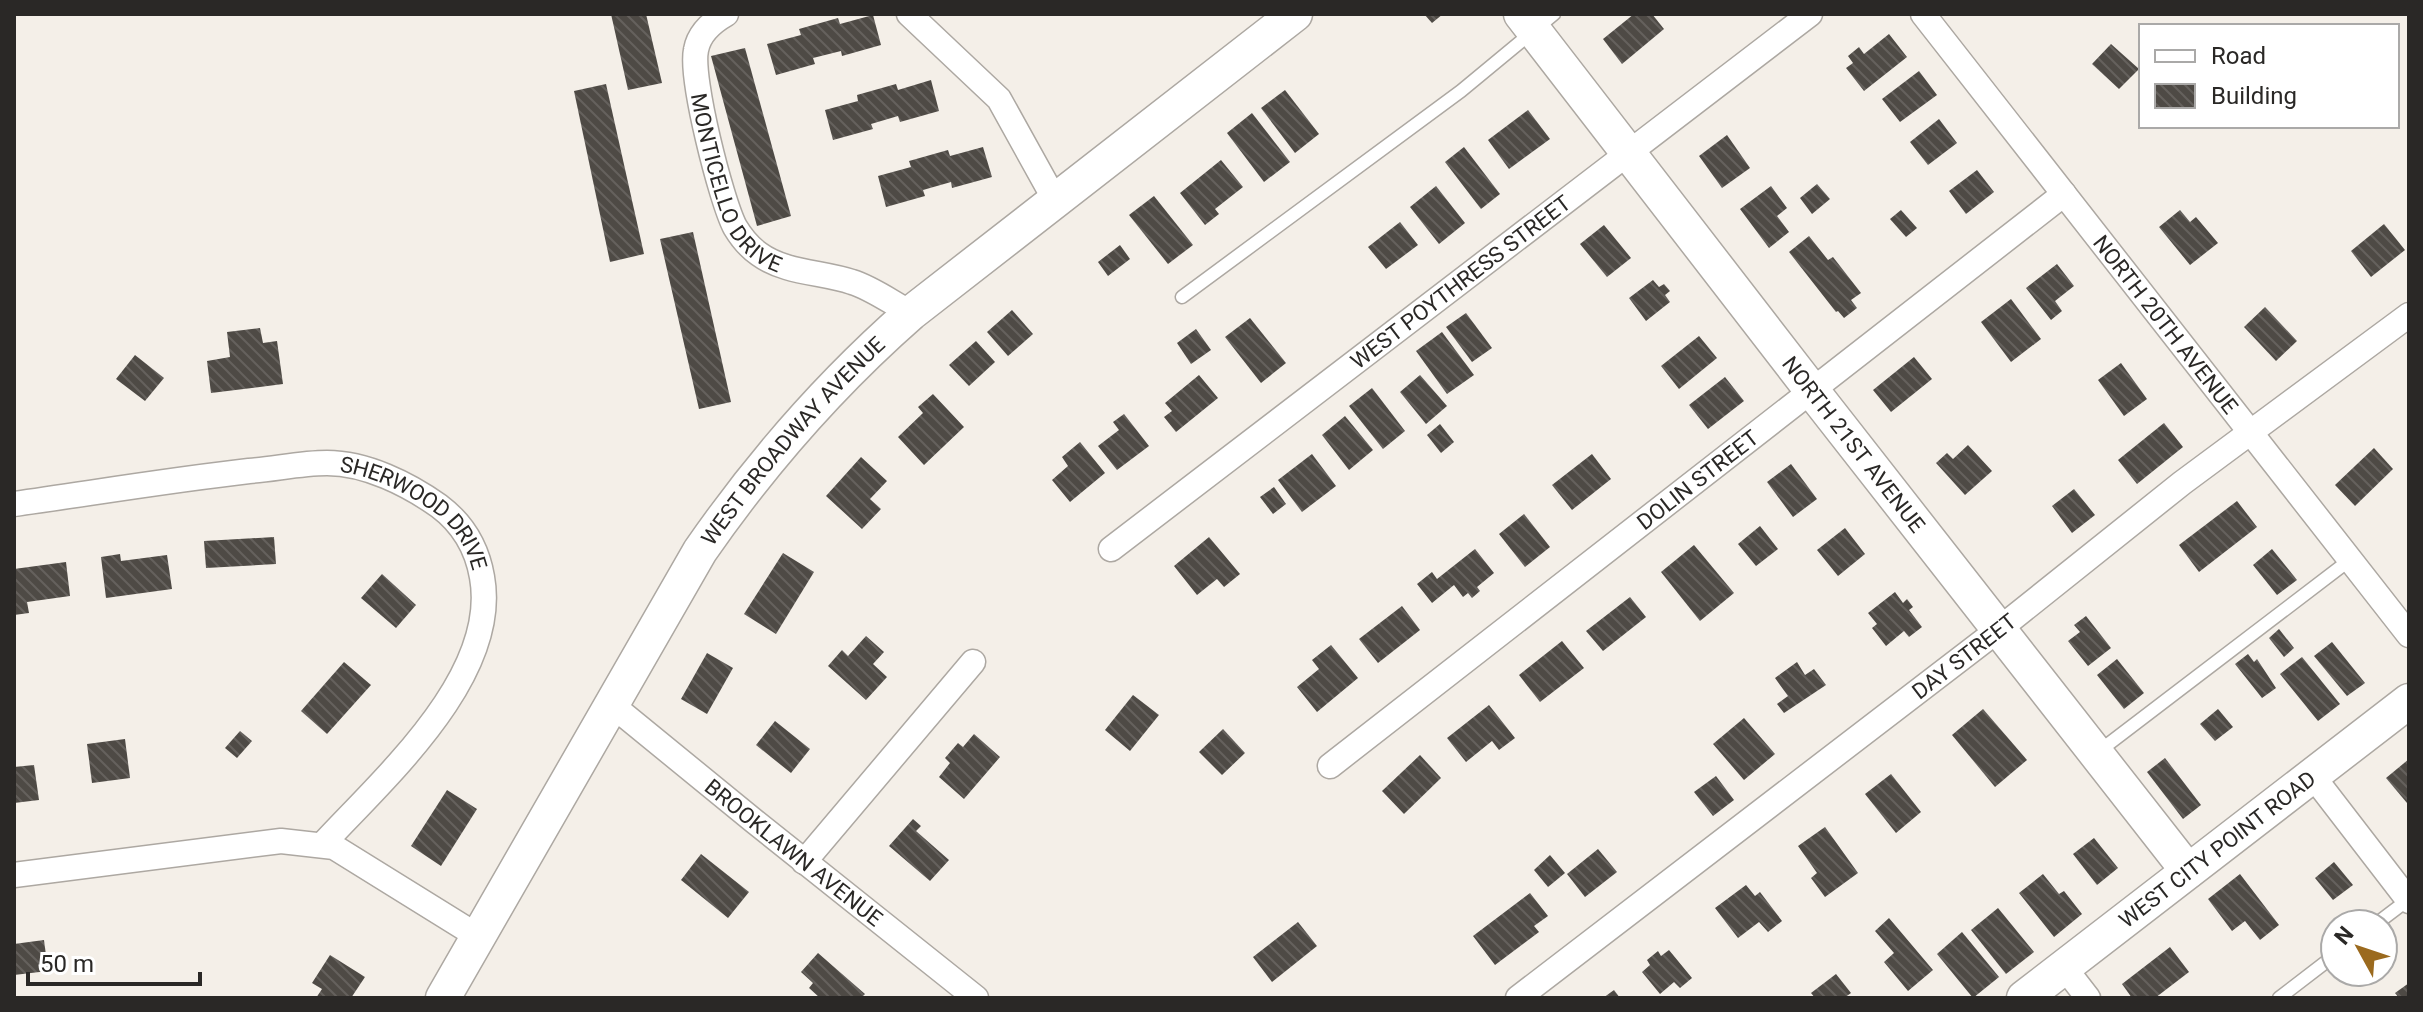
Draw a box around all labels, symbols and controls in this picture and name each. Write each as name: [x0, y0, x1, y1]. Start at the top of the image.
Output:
legend: [2139, 24, 2399, 128]
text: Road: [2211, 42, 2266, 70]
text: Building: [2211, 82, 2297, 110]
street label: MONTICELLO DRIVE: [686, 91, 786, 277]
street label: WEST POYTHRESS STREET: [1346, 190, 1575, 374]
street label: NORTH 20TH AVENUE: [2088, 230, 2243, 418]
street label: WEST BROADWAY AVENUE: [696, 331, 889, 550]
street label: NORTH 21ST AVENUE: [1778, 351, 1930, 537]
street label: DOLIN STREET: [1632, 425, 1763, 535]
street label: SHERWOOD DRIVE: [339, 451, 493, 573]
street label: DAY STREET: [1907, 608, 2021, 704]
street label: WEST CITY POINT ROAD: [2114, 765, 2320, 933]
street label: BROOKLAWN AVENUE: [700, 774, 887, 931]
north arrow: [2319, 908, 2399, 988]
text: N: [2329, 921, 2359, 949]
scale bar: [28, 936, 200, 986]
text: 50 m: [40, 950, 94, 978]

